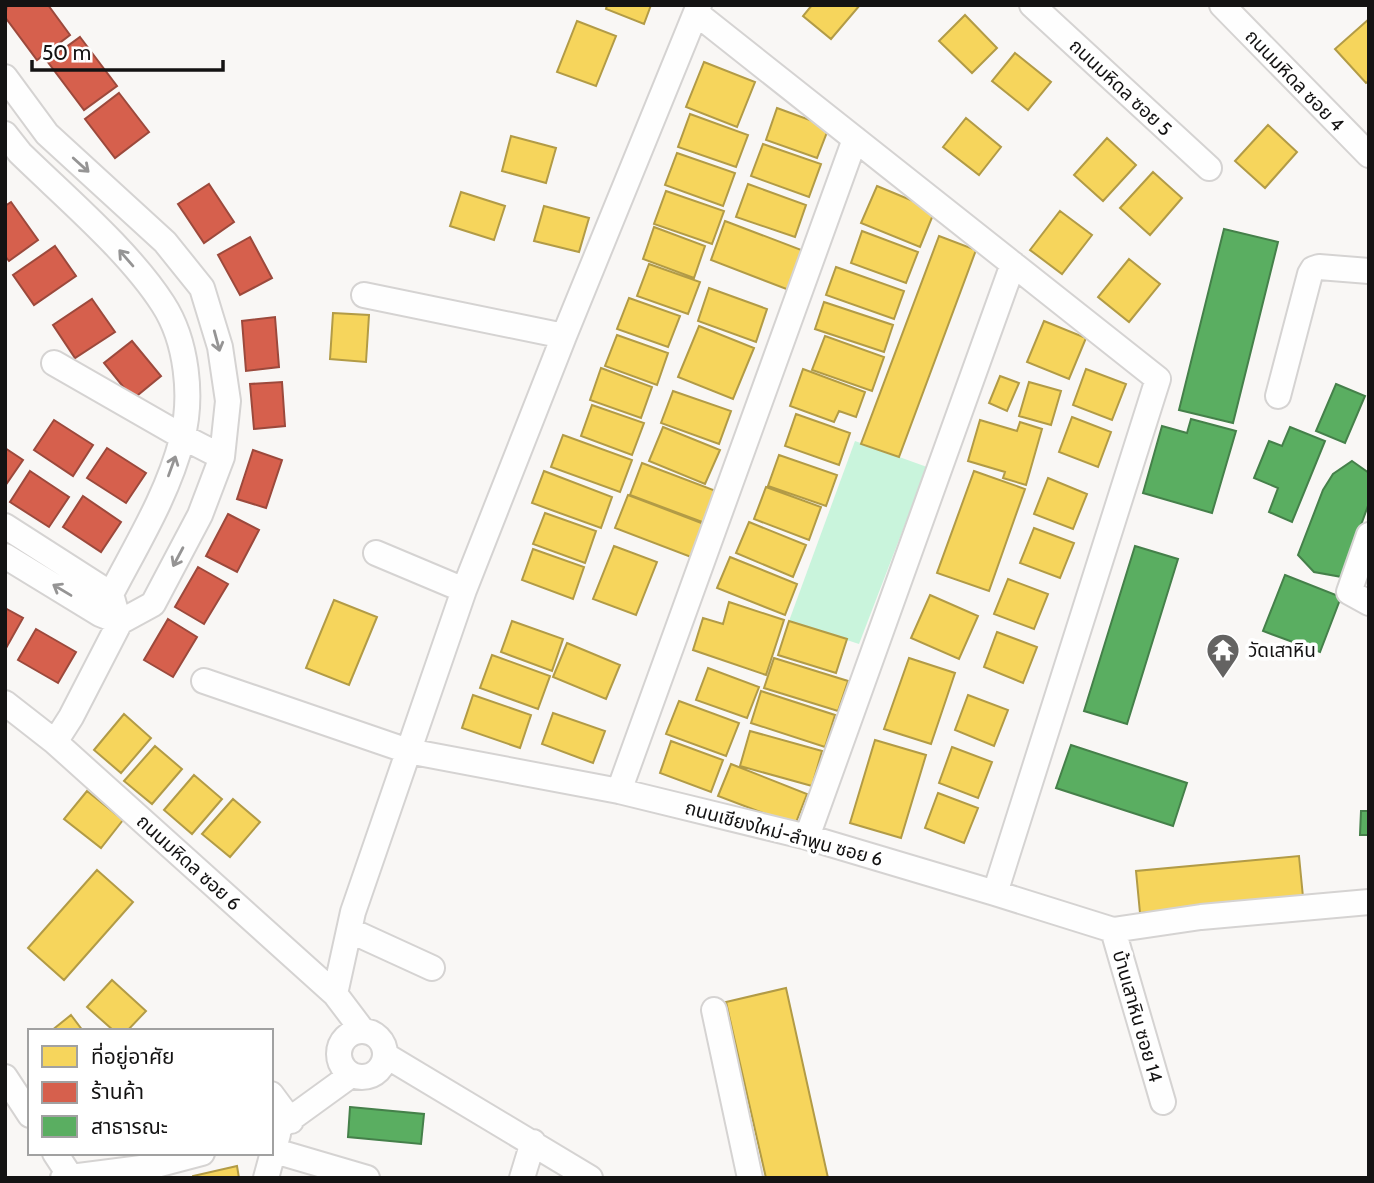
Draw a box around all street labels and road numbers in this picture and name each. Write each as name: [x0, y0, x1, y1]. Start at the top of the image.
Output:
street label: ถนนมหิดล ซอย 4: [1240, 25, 1349, 136]
street label: ถนนมหิดล ซอย 5: [1065, 34, 1177, 141]
street label: ถนนเชียงใหม่-ลำพูน ซอย 6: [682, 796, 885, 872]
street label: ถนนมหิดล ซอย 6: [132, 810, 245, 915]
street label: บ้านเสาหิน ซอย 14: [1108, 948, 1167, 1085]

